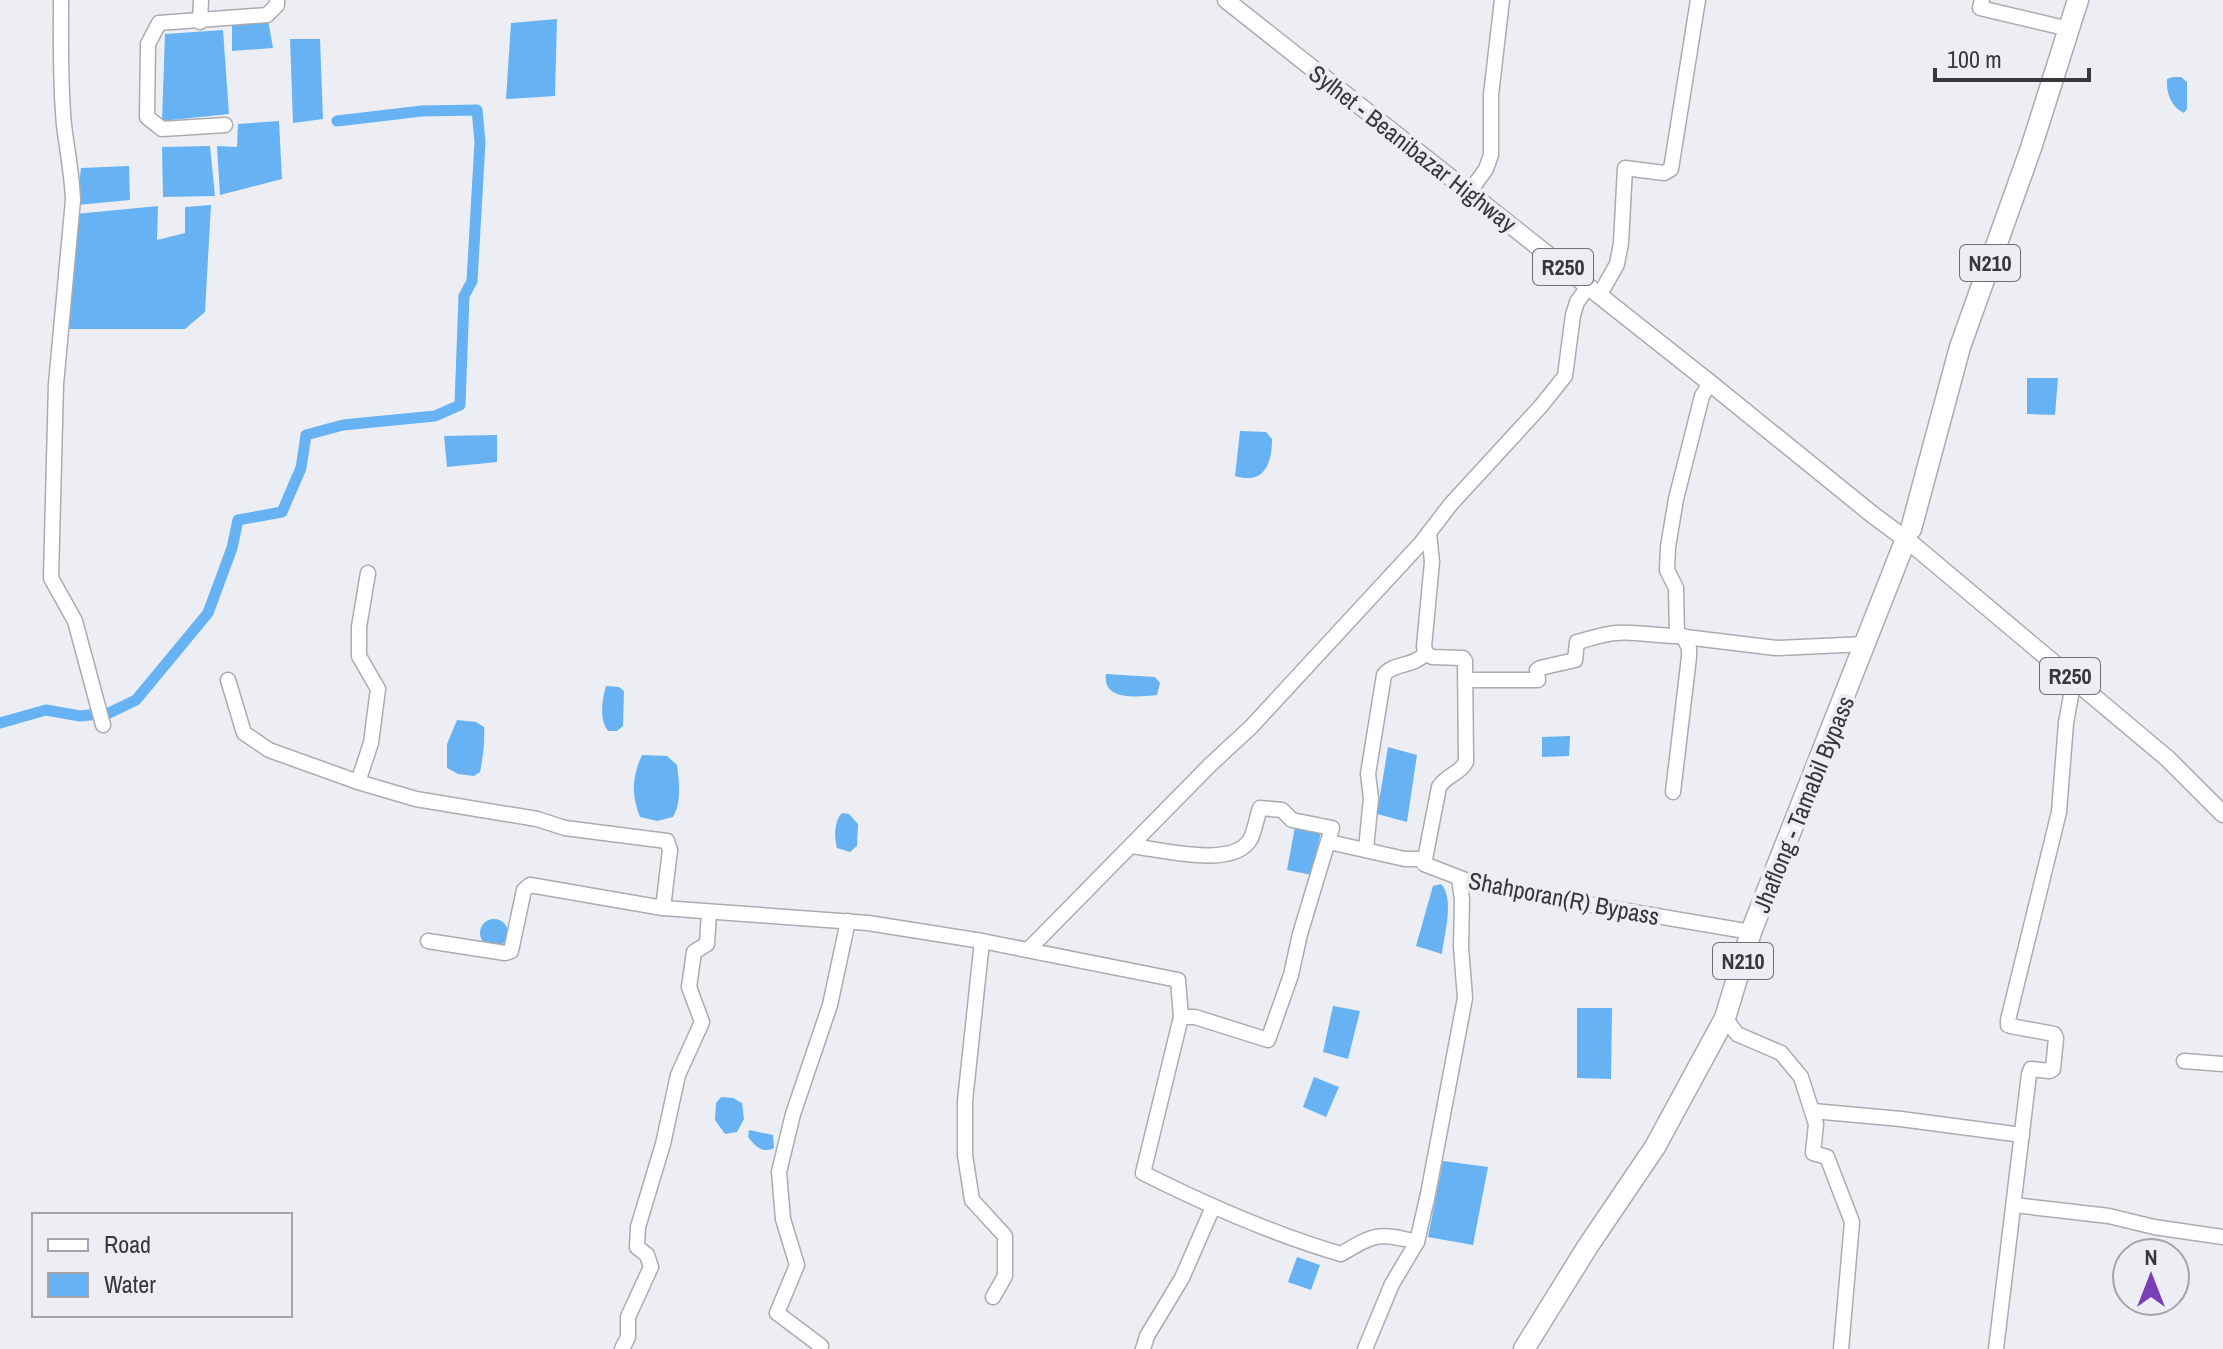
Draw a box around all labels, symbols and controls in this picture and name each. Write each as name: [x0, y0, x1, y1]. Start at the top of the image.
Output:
scale bar: [1935, 32, 2089, 82]
text: 100 m: [1947, 43, 2002, 75]
street label: Sylhet - Beanibazar Highway: [1303, 57, 1523, 239]
road number: N210: [1960, 245, 2020, 281]
road number: R250: [1533, 249, 1593, 285]
road number: R250: [2040, 658, 2100, 694]
street label: Jhaflong - Tamabil Bypass: [1745, 691, 1861, 917]
street label: Shahporan(R) Bypass: [1466, 864, 1662, 932]
road number: N210: [1713, 943, 1773, 979]
legend: [32, 1213, 292, 1317]
text: Road: [104, 1228, 151, 1260]
north arrow: [2111, 1237, 2191, 1317]
text: N: [2144, 1242, 2158, 1272]
text: Water: [104, 1268, 156, 1300]

